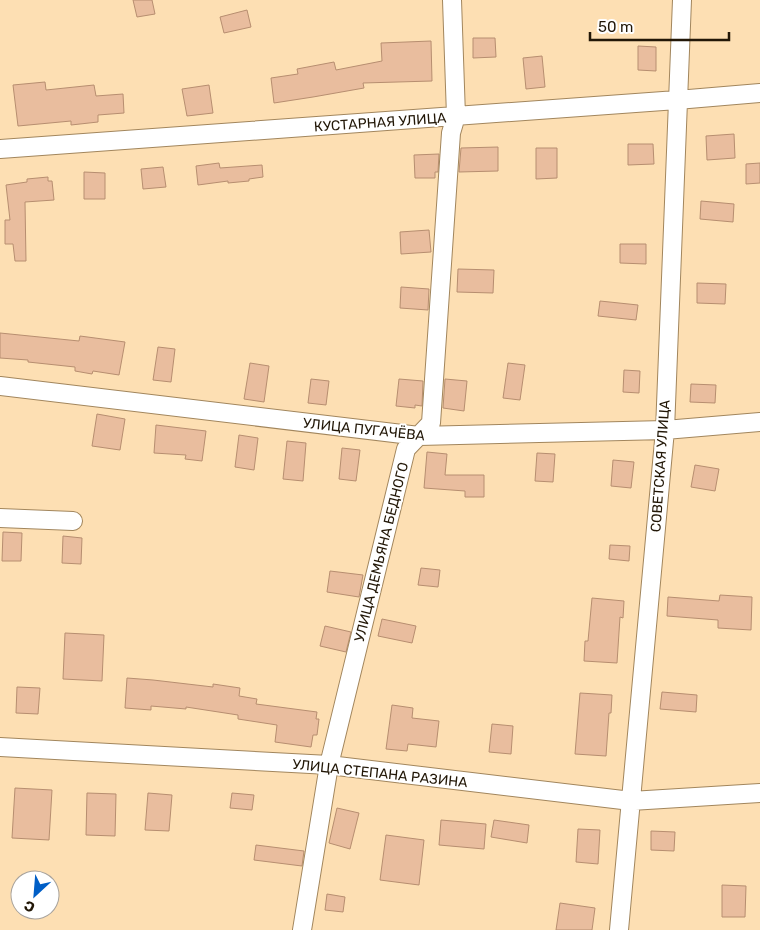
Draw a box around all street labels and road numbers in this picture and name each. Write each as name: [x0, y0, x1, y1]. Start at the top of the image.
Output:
street label: КУСТАРНАЯ УЛИЦА: [313, 109, 447, 136]
street label: СОВЕТСКАЯ УЛИЦА: [647, 399, 674, 533]
street label: УЛИЦА ПУГАЧЁВА: [302, 414, 426, 444]
street label: УЛИЦА ДЕМЬЯНА БЕДНОГО: [351, 461, 412, 644]
street label: УЛИЦА СТЕПАНА РАЗИНА: [292, 756, 469, 791]

